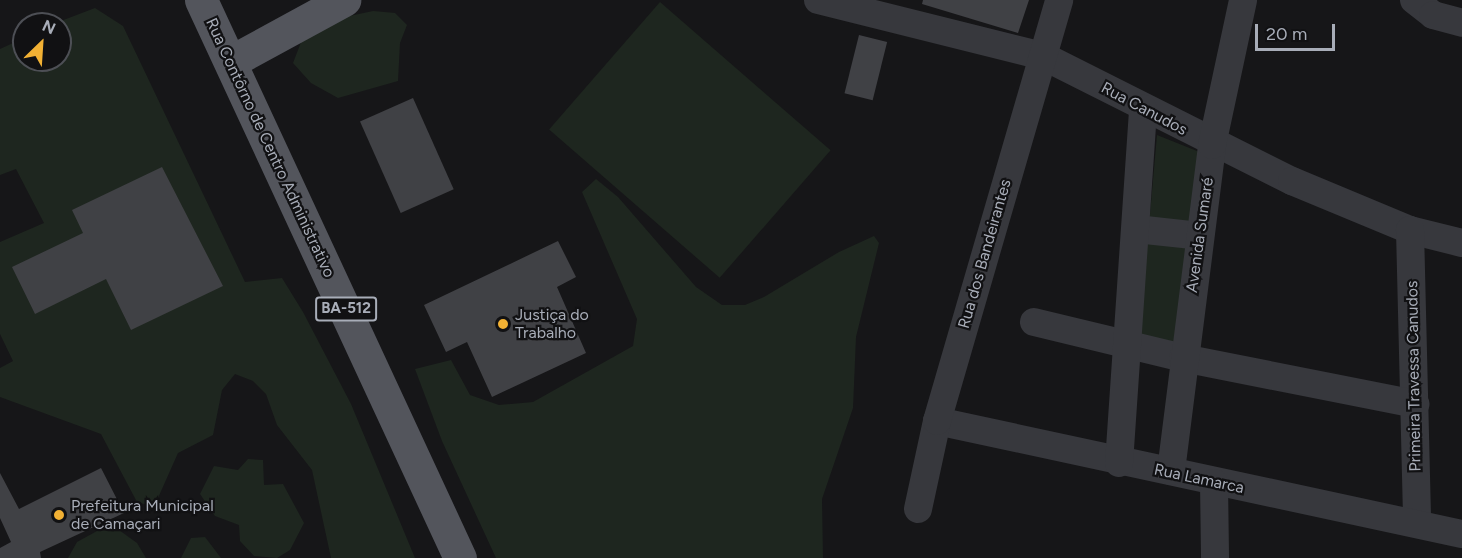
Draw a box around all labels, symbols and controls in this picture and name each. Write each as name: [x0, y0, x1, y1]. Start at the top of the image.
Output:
north arrow: [12, 12, 72, 72]
scale bar: [1258, 12, 1338, 50]
street label: Rua Contôrno de Centro Administrativo: [201, 15, 339, 281]
text: N: [39, 16, 59, 38]
text: 20 m: [1266, 23, 1307, 45]
street label: Rua Canudos: [1098, 78, 1190, 140]
street label: Avenida Sumaré: [1182, 176, 1218, 294]
street label: Rua dos Bandeirantes: [954, 177, 1016, 331]
street label: Primeira Travessa Canudos: [1403, 280, 1425, 472]
road number: BA-512: [314, 297, 378, 321]
place label: Justiça do Trabalho: [515, 305, 589, 343]
marker: Justiça do Trabalho: [496, 317, 510, 331]
street label: Rua Lamarca: [1152, 460, 1246, 498]
place label: Prefeitura Municipal de Camaçari: [71, 496, 214, 534]
marker: Prefeitura Municipal de Camaçari: [52, 508, 66, 522]

